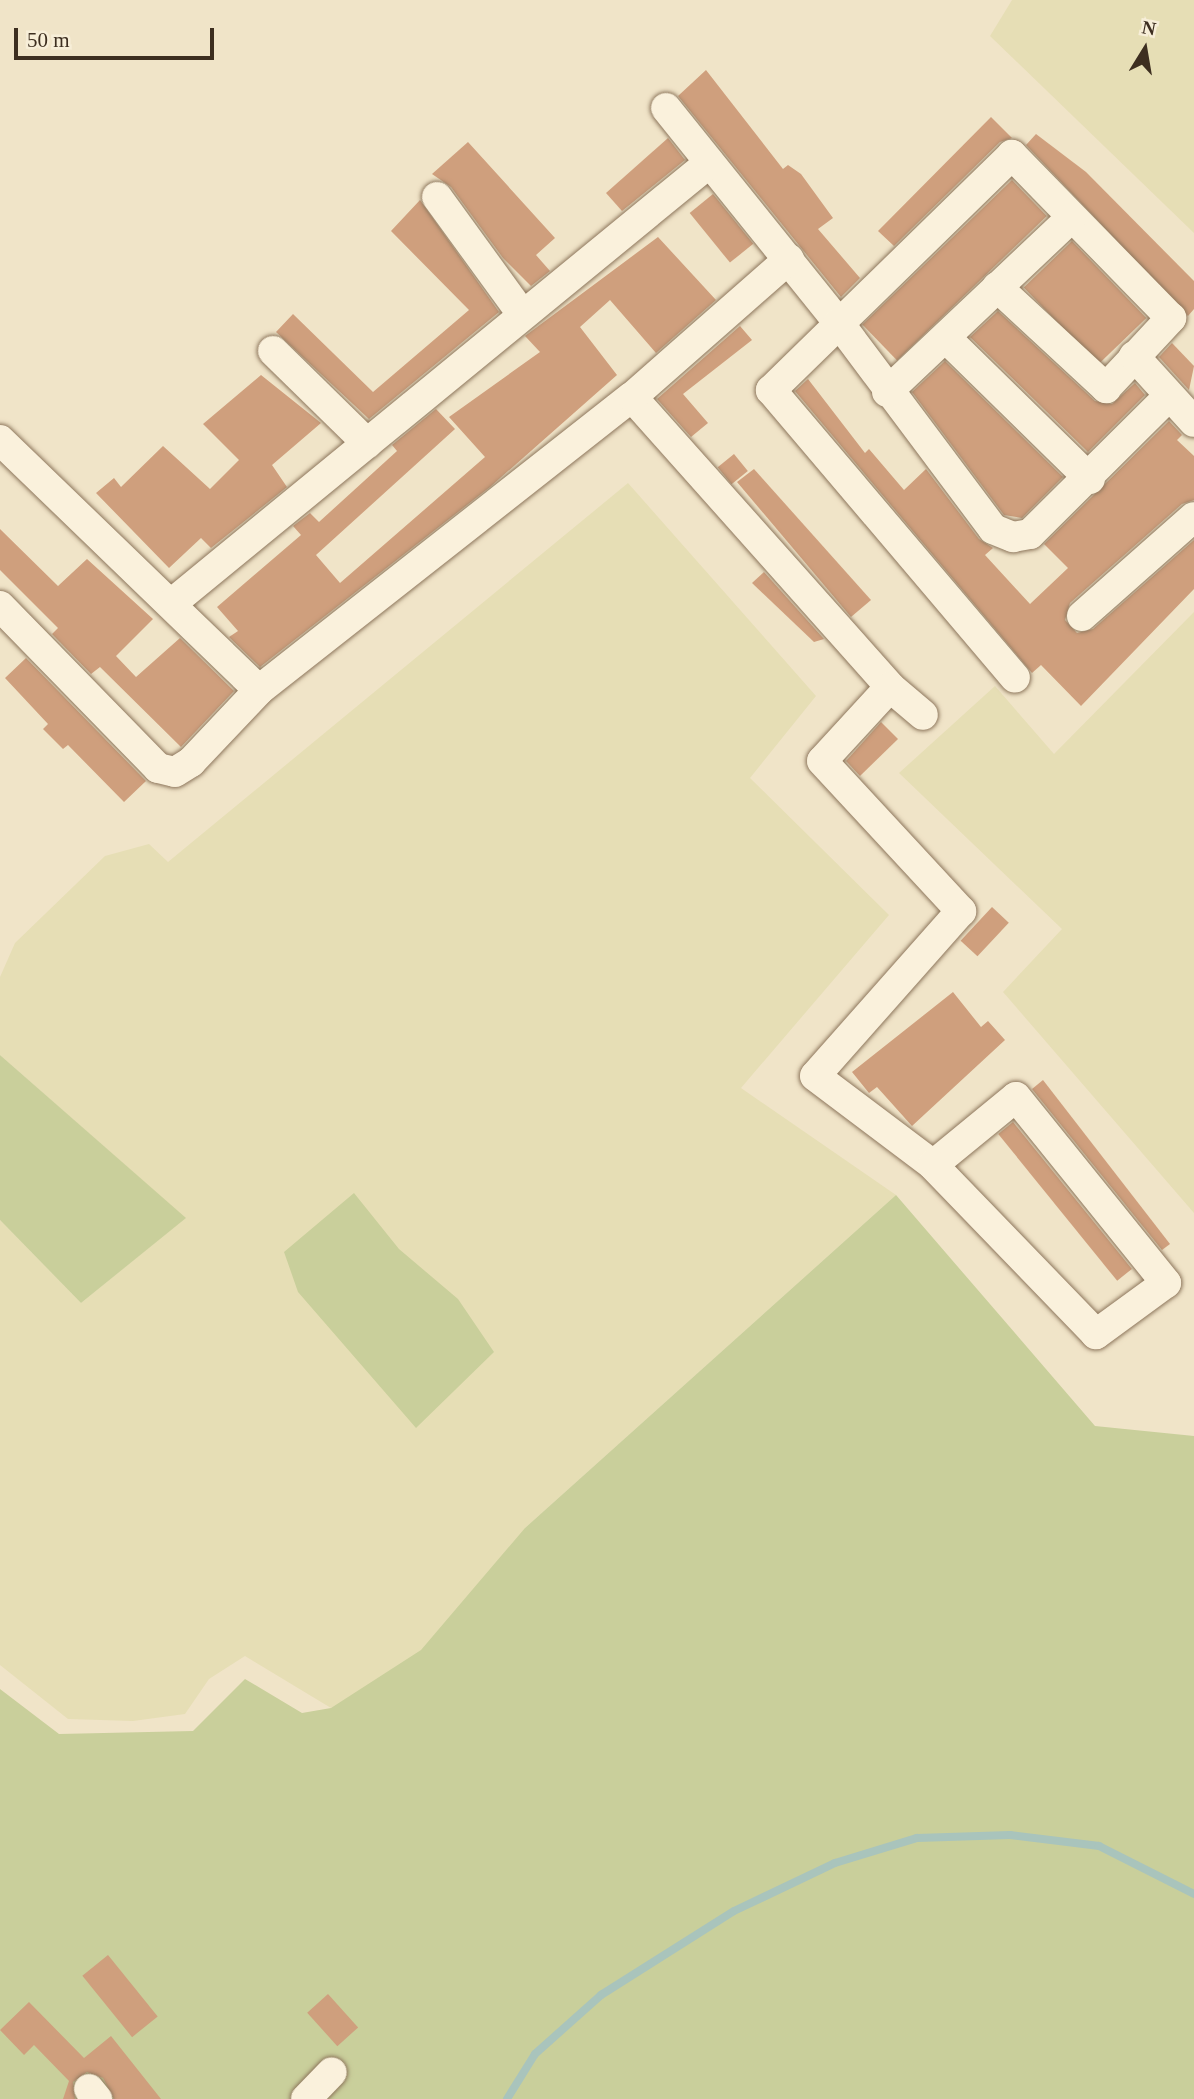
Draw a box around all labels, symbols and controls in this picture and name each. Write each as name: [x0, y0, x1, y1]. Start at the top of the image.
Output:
scale bar: [18, 14, 217, 58]
north arrow: [1110, 14, 1180, 84]
text: N: [1140, 16, 1158, 40]
text: 50 m: [27, 28, 70, 52]

